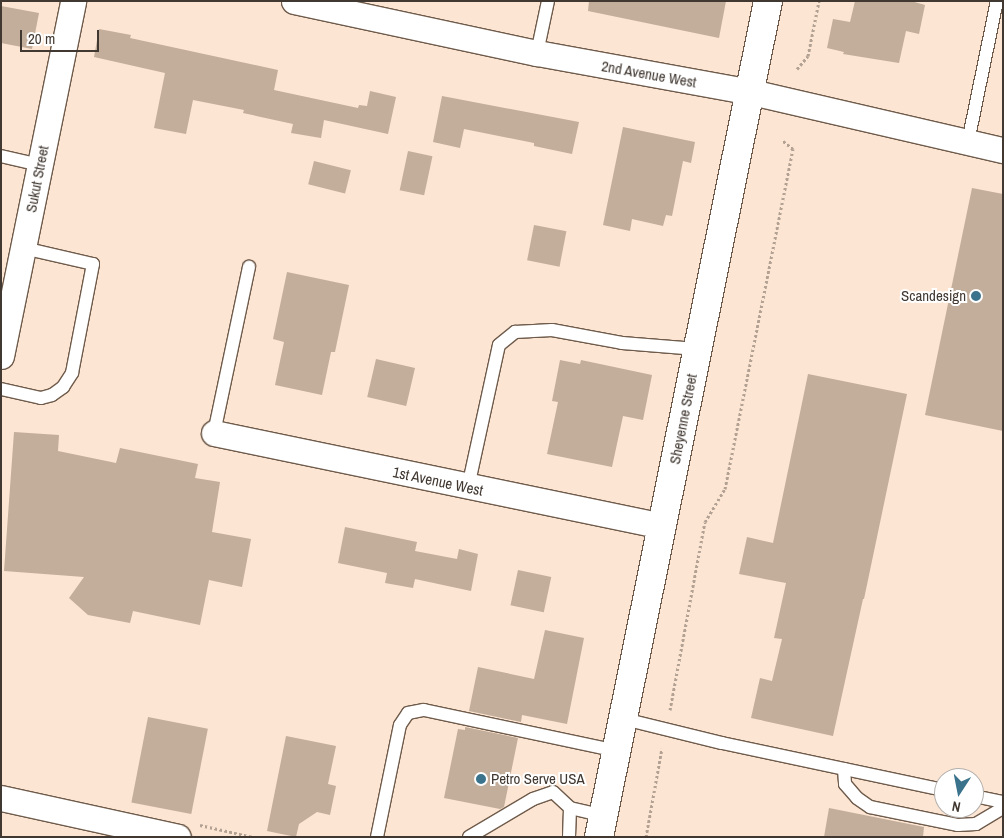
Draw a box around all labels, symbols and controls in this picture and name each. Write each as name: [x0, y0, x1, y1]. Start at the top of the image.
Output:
scale bar: [22, 20, 101, 52]
text: 20 m: [28, 28, 55, 49]
street label: 2nd Avenue West: [600, 57, 698, 91]
street label: Sukut Street: [22, 144, 52, 214]
place label: Scandesign: [901, 287, 966, 305]
marker: Scandesign: [970, 290, 982, 302]
street label: Sheyenne Street: [665, 372, 701, 466]
street label: 1st Avenue West: [391, 463, 485, 499]
north arrow: [934, 768, 984, 818]
place label: Petro Serve USA: [491, 770, 585, 788]
marker: Petro Serve USA: [475, 773, 487, 785]
text: N: [951, 797, 962, 816]

